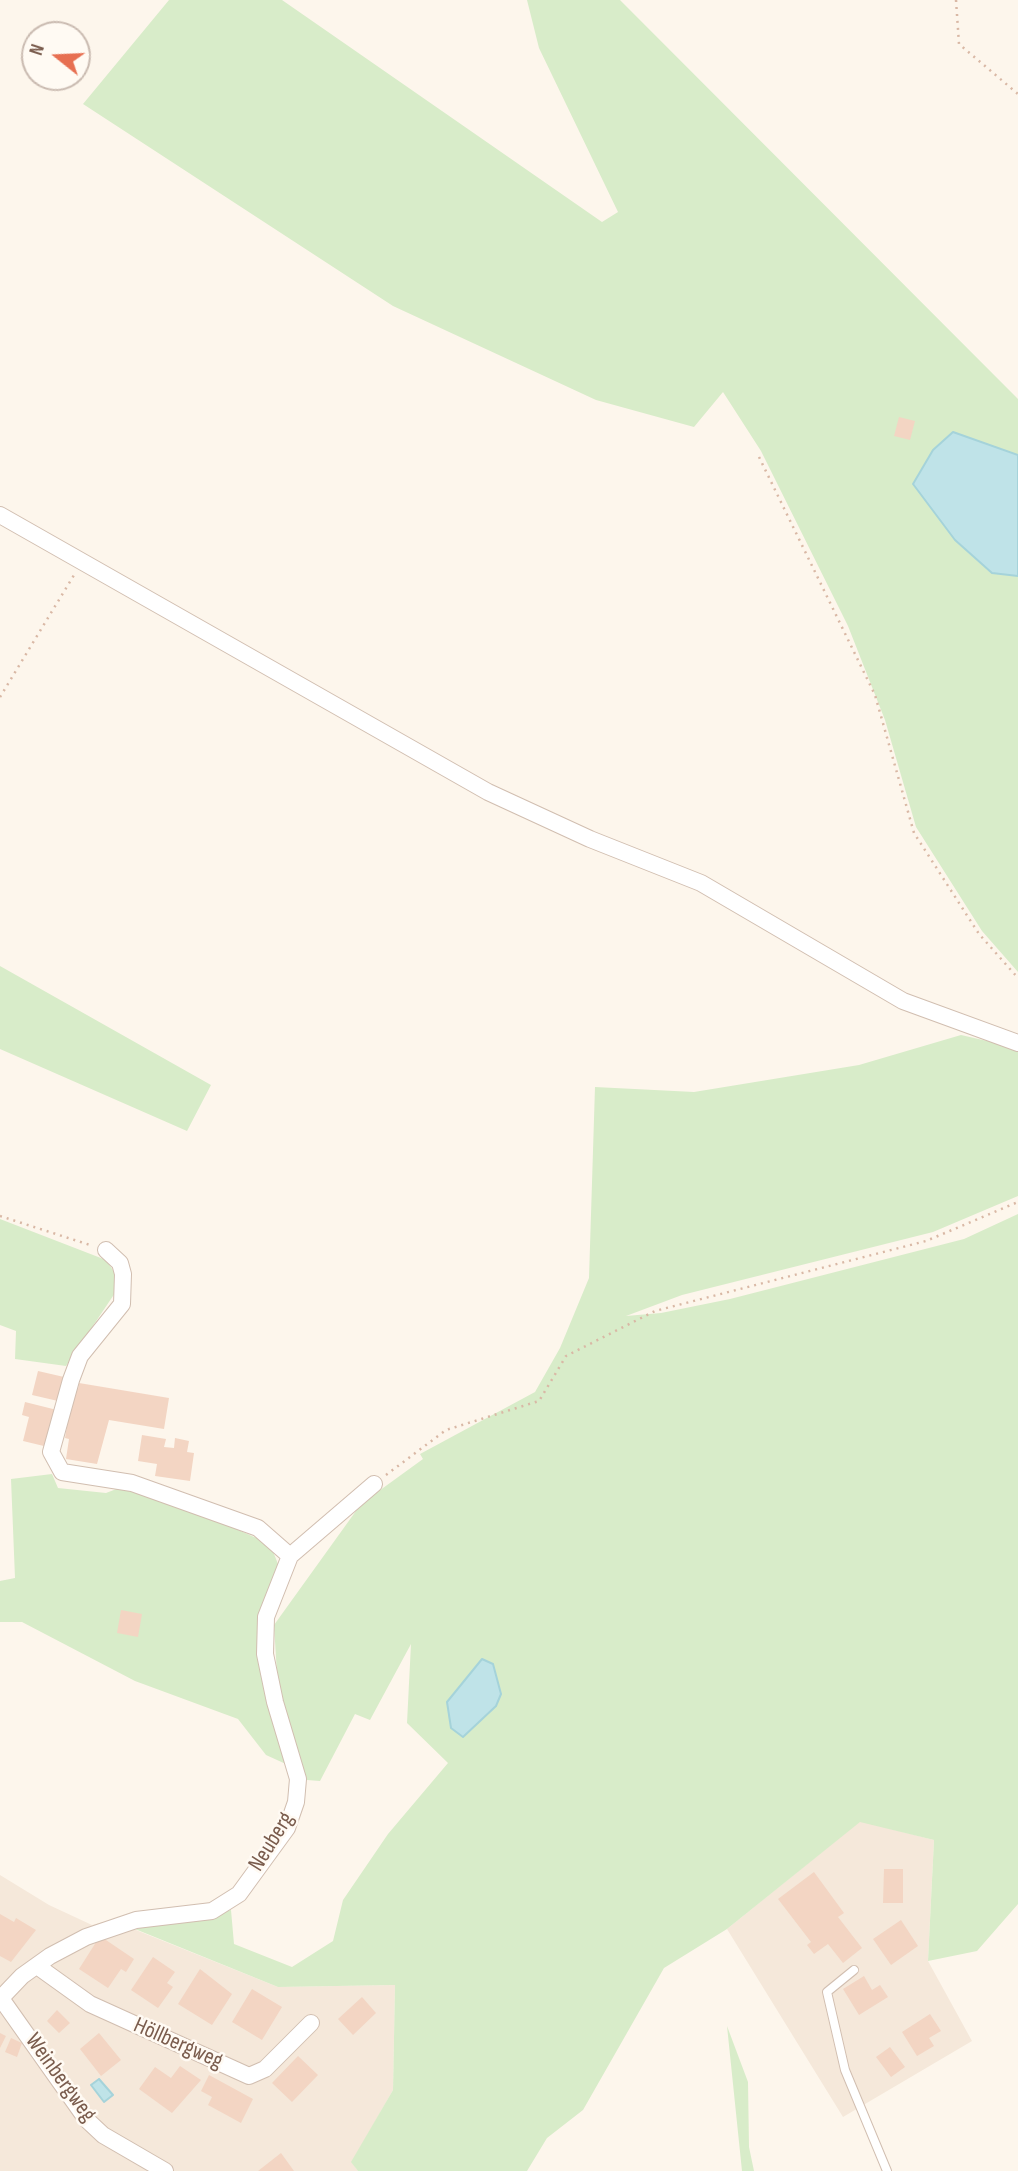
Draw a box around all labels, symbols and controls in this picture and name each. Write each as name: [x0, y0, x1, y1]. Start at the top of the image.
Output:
north arrow: [21, 21, 91, 91]
text: N: [25, 42, 50, 58]
street label: Neuberg: [243, 1807, 301, 1877]
street label: Höllbergweg: [129, 2012, 227, 2076]
street label: Weinbergweg: [19, 2028, 101, 2128]

